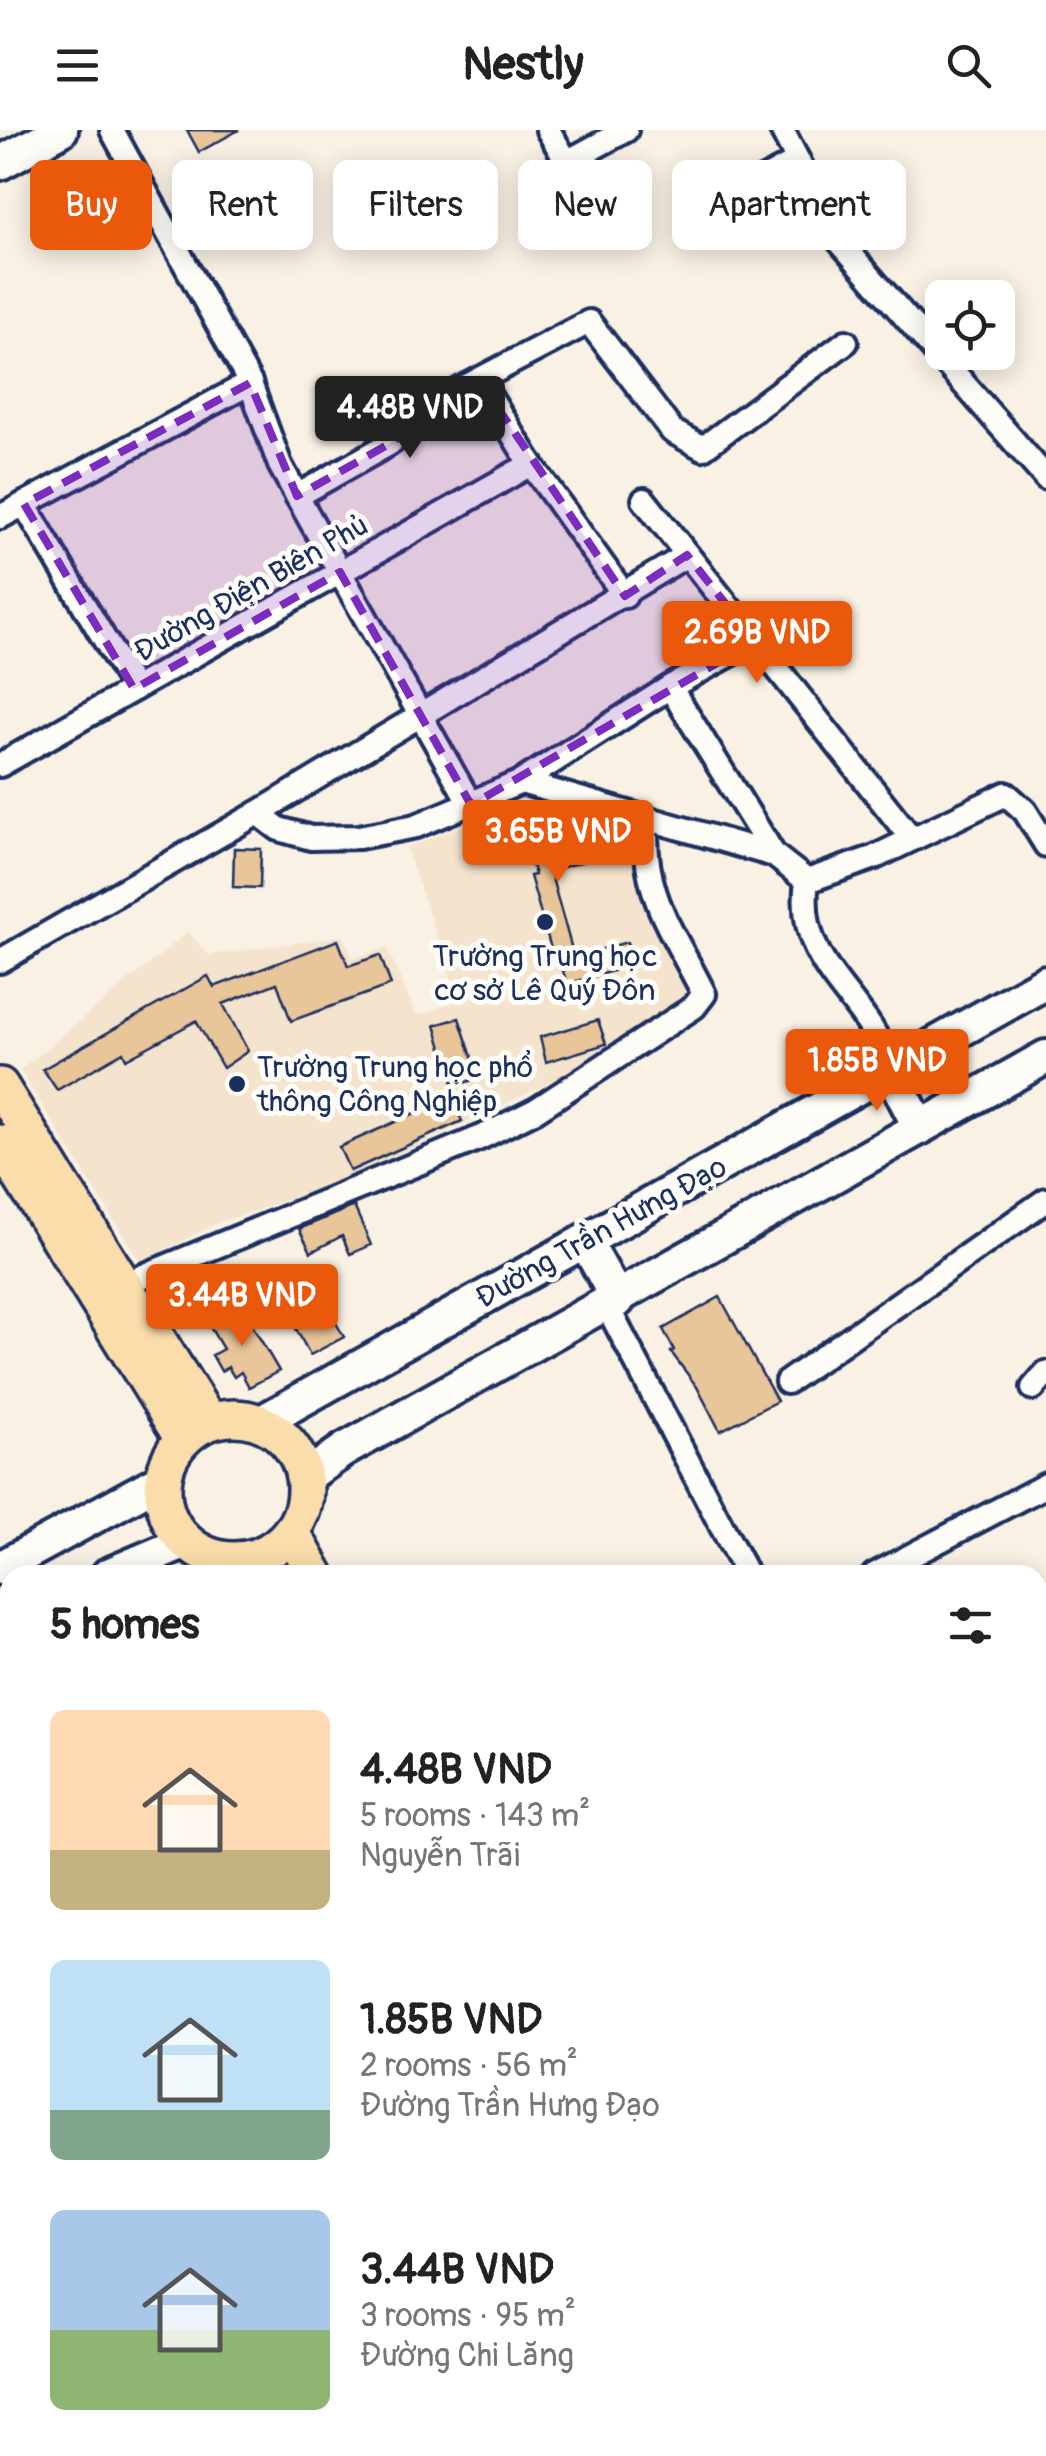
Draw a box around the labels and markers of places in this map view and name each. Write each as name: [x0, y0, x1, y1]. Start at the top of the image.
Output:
pin: 4.48B VND: [296, 376, 524, 461]
pin: 2.69B VND: [643, 601, 871, 686]
pin: 3.65B VND: [444, 800, 672, 885]
marker: Trường Trung học cơ sở Lê Quý Đôn: [534, 911, 556, 933]
place label: Trường Trung học cơ sở Lê Quý Đôn: [433, 938, 658, 1009]
pin: 1.85B VND: [763, 1029, 991, 1114]
place label: Trường Trung học phổ thông Công Nghiệp: [256, 1049, 533, 1120]
marker: Trường Trung học phổ thông Công Nghiệp: [226, 1073, 248, 1095]
pin: 3.44B VND: [128, 1264, 356, 1349]

